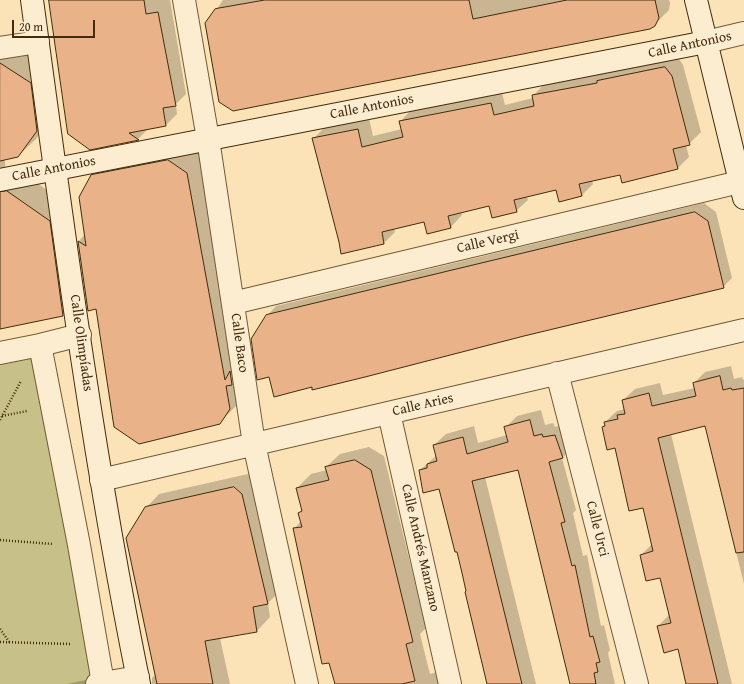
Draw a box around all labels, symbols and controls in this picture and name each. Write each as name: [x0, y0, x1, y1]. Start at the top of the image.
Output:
scale bar: [14, 12, 97, 38]
text: 20 m: [19, 18, 43, 35]
street label: Calle Antonios: [647, 28, 733, 62]
street label: Calle Antonios: [329, 91, 415, 123]
street label: Calle Antonios: [11, 153, 97, 185]
street label: Calle Vergi: [455, 227, 521, 257]
street label: Calle Olimpíadas: [66, 294, 96, 392]
street label: Calle Baco: [227, 312, 251, 374]
street label: Calle Aries: [391, 390, 455, 420]
street label: Calle Andrés Manzano: [397, 483, 443, 613]
street label: Calle Urci: [582, 499, 612, 559]

